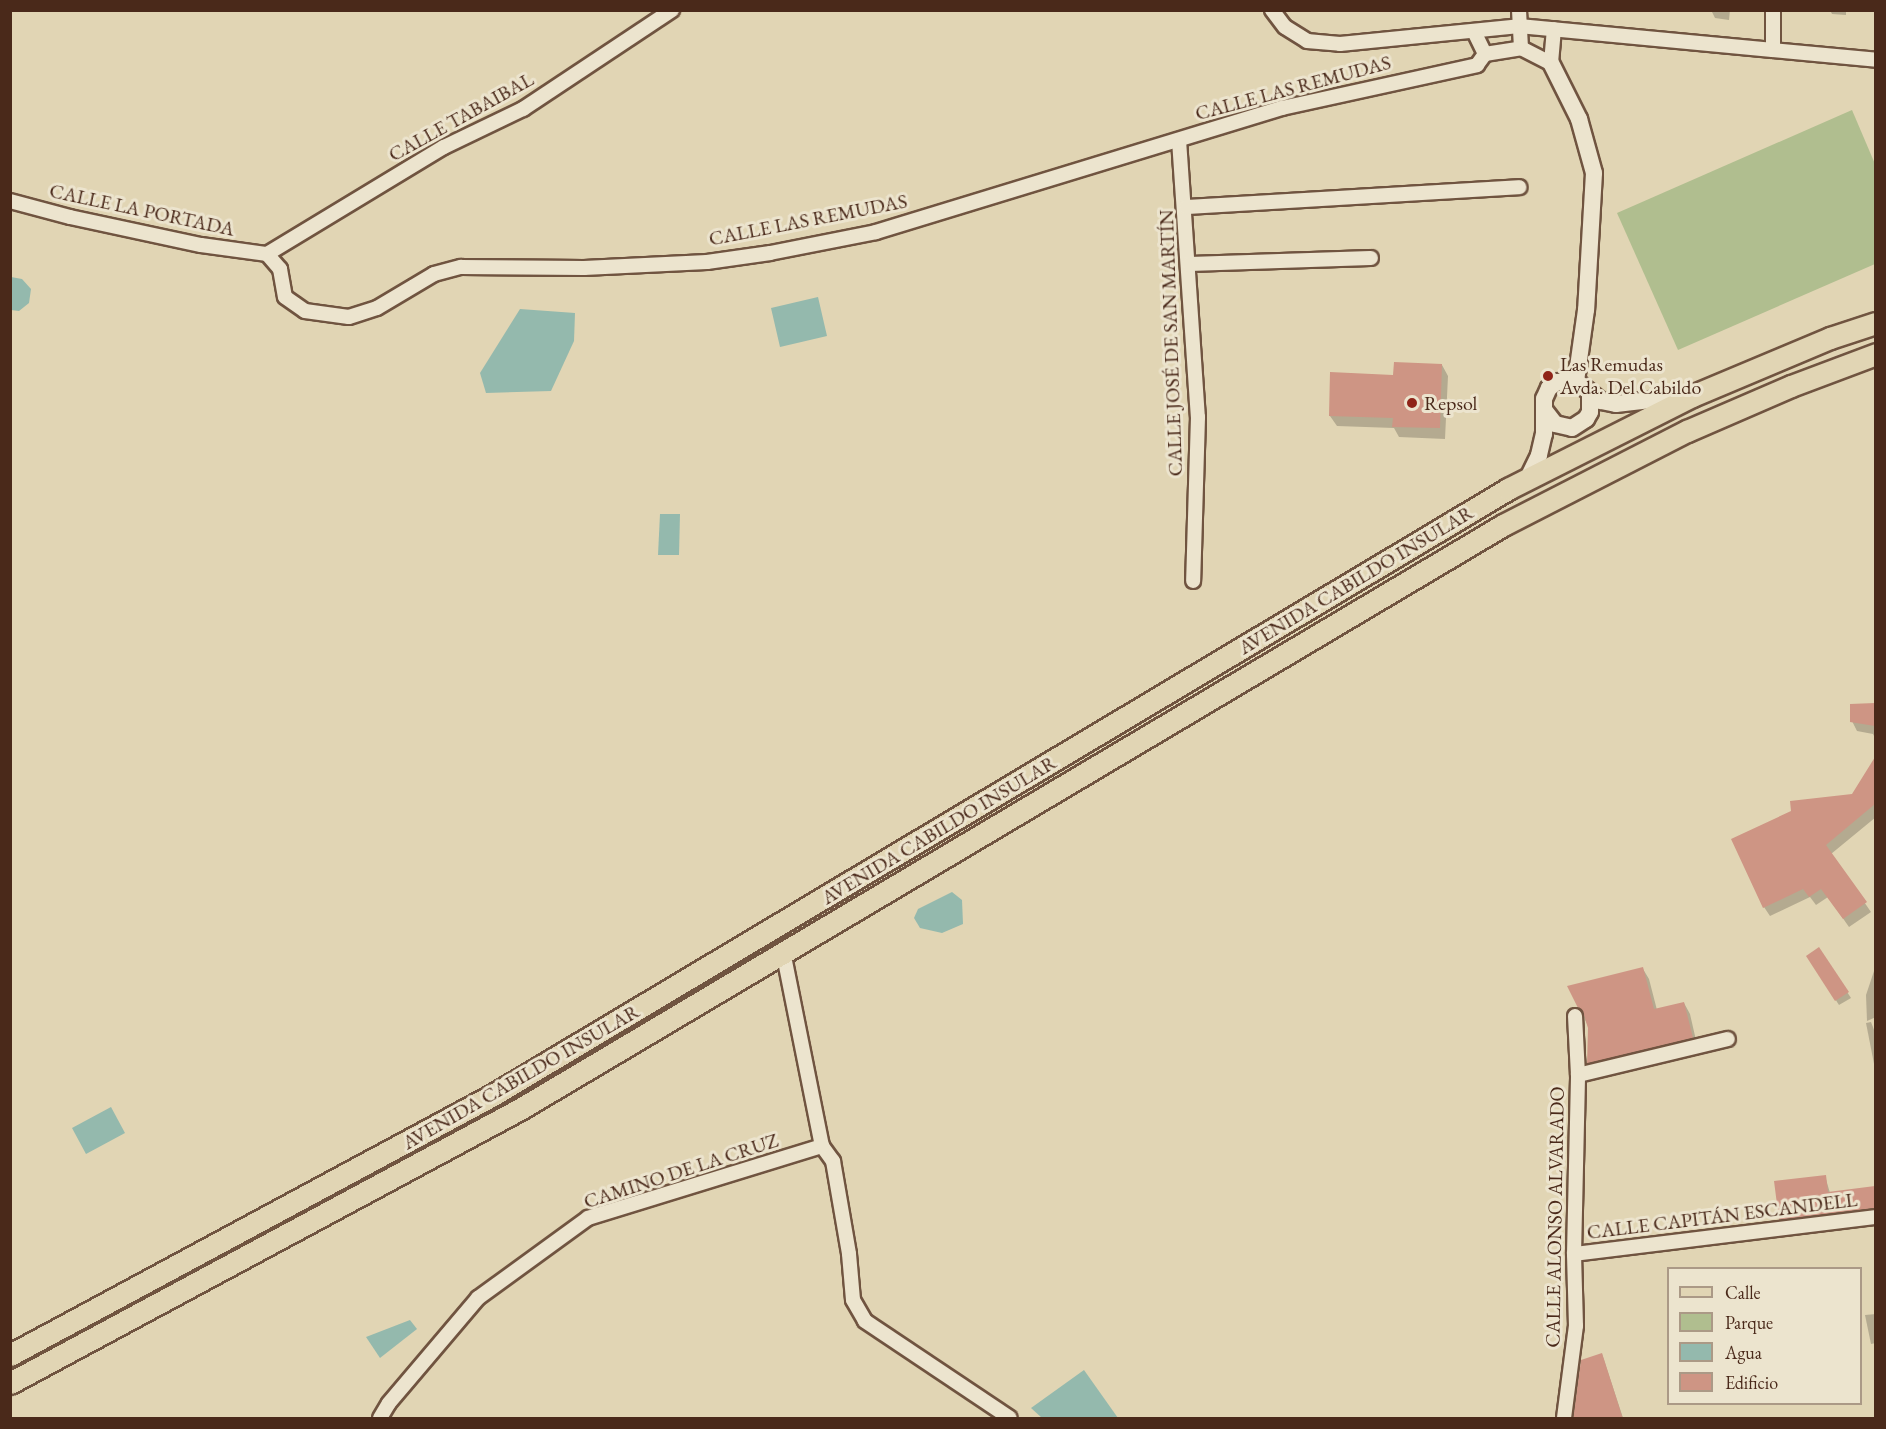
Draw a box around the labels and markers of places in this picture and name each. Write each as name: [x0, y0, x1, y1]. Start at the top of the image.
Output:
place label: Las Remudas Avda. Del Cabildo: [1560, 352, 1701, 399]
marker: Las Remudas Avda. Del Cabildo: [1541, 369, 1555, 383]
place label: Repsol: [1424, 391, 1477, 415]
marker: Repsol: [1405, 396, 1419, 410]

